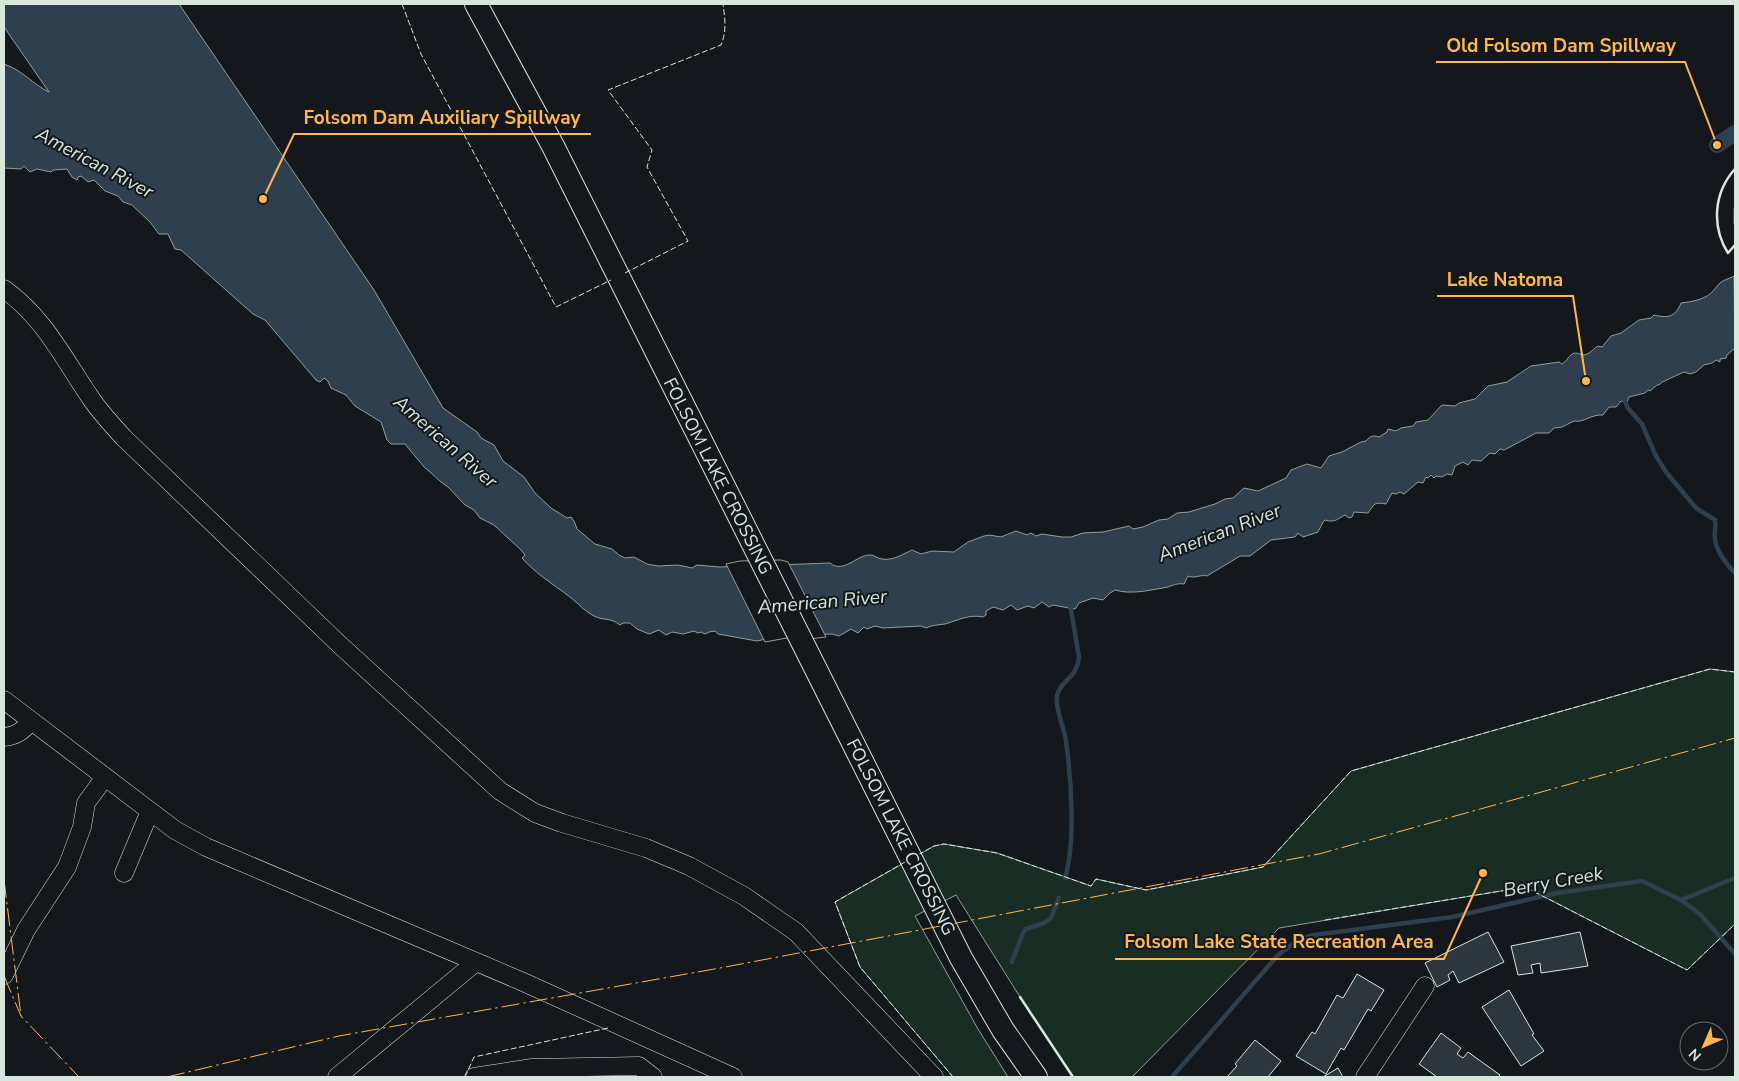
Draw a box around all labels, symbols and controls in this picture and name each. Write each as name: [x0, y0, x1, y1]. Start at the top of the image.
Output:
callout: Old Folsom Dam Spillway: [1436, 28, 1685, 62]
text: Old Folsom Dam Spillway: [1446, 33, 1677, 59]
callout: Folsom Dam Auxiliary Spillway: [294, 100, 591, 134]
text: Folsom Dam Auxiliary Spillway: [303, 105, 582, 131]
water label: American River: [30, 121, 159, 205]
callout: Lake Natoma: [1437, 262, 1573, 296]
text: Lake Natoma: [1447, 267, 1563, 293]
street label: FOLSOM LAKE CROSSING: [658, 374, 778, 578]
water label: American River: [387, 389, 504, 495]
water label: American River: [1153, 497, 1286, 569]
water label: American River: [755, 583, 889, 621]
street label: FOLSOM LAKE CROSSING: [841, 735, 961, 939]
water label: Berry Creek: [1501, 860, 1606, 904]
callout: Folsom Lake State Recreation Area: [1115, 925, 1444, 959]
text: Folsom Lake State Recreation Area: [1124, 929, 1434, 955]
north arrow: [1679, 1021, 1729, 1071]
text: N: [1685, 1044, 1706, 1065]

